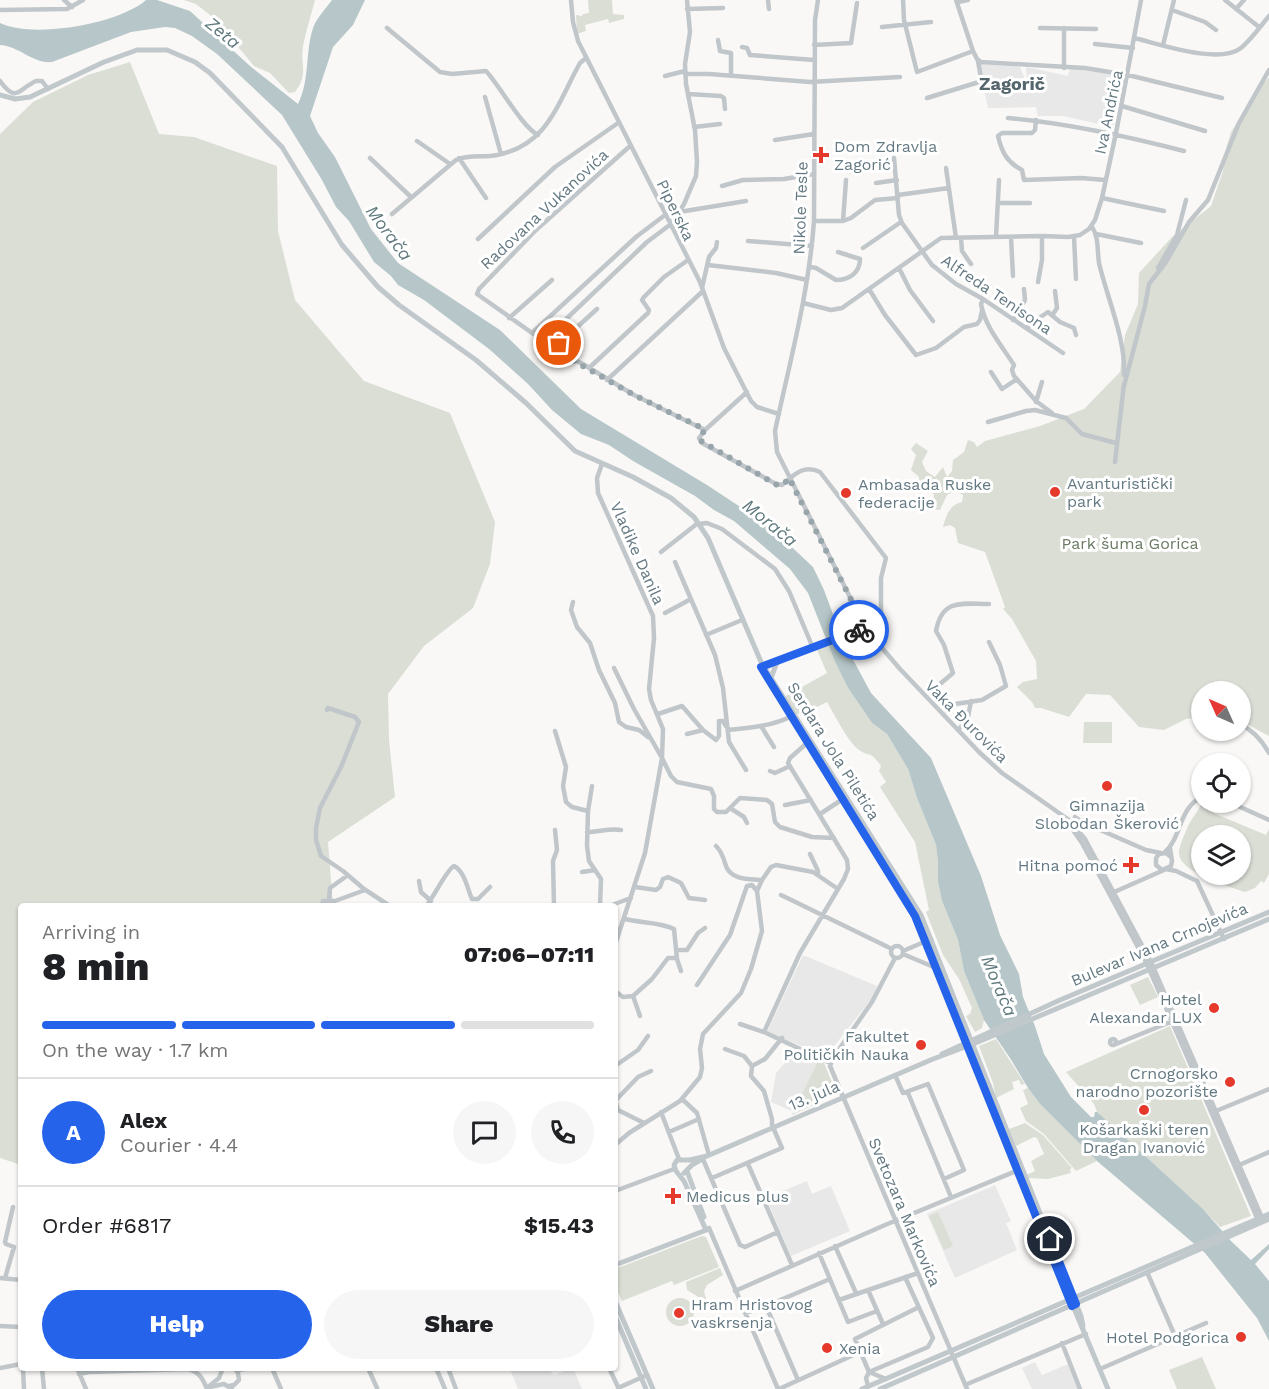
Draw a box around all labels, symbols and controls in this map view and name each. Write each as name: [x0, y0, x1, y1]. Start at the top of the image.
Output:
water label: Zeta: [201, 12, 245, 53]
street label: Iva Andrića: [1090, 68, 1127, 156]
district label: Zagorič: [979, 73, 1045, 94]
place label: Dom Zdravlja Zagorić: [834, 137, 937, 174]
street label: Radovana Vukanovića: [477, 145, 612, 274]
marker: Dom Zdravlja Zagorić: [812, 146, 830, 164]
street label: Nikole Tesle: [789, 161, 812, 255]
street label: Piperska: [653, 176, 699, 244]
water label: Morača: [362, 201, 417, 265]
street label: Alfreda Tenisona: [938, 250, 1056, 338]
pin: [533, 317, 584, 368]
icon: bag: [542, 326, 575, 359]
place label: Avanturistički park: [1067, 474, 1173, 511]
place label: Ambasada Ruske federacije: [858, 475, 991, 512]
marker: Avanturistički park: [1048, 485, 1062, 499]
marker: Ambasada Ruske federacije: [839, 486, 853, 500]
water label: Morača: [739, 494, 802, 551]
street label: Vladike Danila: [606, 499, 669, 608]
park label: Park šuma Gorica: [1061, 534, 1199, 553]
courier: [829, 600, 889, 660]
icon: bike: [843, 614, 876, 647]
street label: Vaka Đurovića: [921, 676, 1012, 767]
street label: Serdara Jola Piletića: [783, 679, 884, 824]
north arrow: [1191, 681, 1251, 741]
map controls: [1191, 681, 1251, 885]
button: locate: [1191, 753, 1251, 813]
marker: Gimnazija Slobodan Škerović: [1100, 779, 1114, 793]
place label: Gimnazija Slobodan Škerović: [1035, 796, 1179, 833]
button: layers: [1191, 825, 1251, 885]
place label: Hitna pomoć: [1018, 856, 1118, 875]
marker: Hitna pomoć: [1122, 856, 1140, 874]
street label: Bulevar Ivana Crnojevića: [1068, 899, 1250, 990]
text: Arriving in: [42, 920, 140, 944]
text: 07:06–07:11: [464, 942, 594, 967]
text: 8 min: [42, 944, 149, 989]
water label: Morača: [977, 952, 1022, 1019]
place label: Hotel Alexandar LUX: [1089, 990, 1202, 1027]
marker: Hotel Alexandar LUX: [1207, 1001, 1221, 1015]
place label: Fakultet Političkih Nauka: [783, 1027, 909, 1064]
text: On the way · 1.7 km: [42, 1038, 228, 1062]
marker: Fakultet Političkih Nauka: [914, 1038, 928, 1052]
place label: Crnogorsko narodno pozorište: [1076, 1064, 1218, 1101]
marker: Crnogorsko narodno pozorište: [1223, 1075, 1237, 1089]
street label: 13. jula: [786, 1076, 842, 1115]
button: chat: [453, 1101, 516, 1164]
button: phone: [531, 1101, 594, 1164]
marker: Košarkaški teren Dragan Ivanović: [1137, 1103, 1151, 1117]
text: Alex: [120, 1108, 167, 1133]
text: A: [66, 1120, 81, 1145]
place label: Košarkaški teren Dragan Ivanović: [1079, 1120, 1209, 1157]
text: Courier · 4.4: [120, 1133, 238, 1157]
street label: Svetozara Markovića: [865, 1135, 945, 1289]
marker: Medicus plus: [664, 1187, 682, 1205]
place label: Medicus plus: [686, 1187, 789, 1206]
text: Order #6817: [42, 1213, 171, 1238]
text: $15.43: [524, 1213, 594, 1238]
pin: [1024, 1213, 1075, 1264]
icon: home: [1033, 1222, 1066, 1255]
button: Help: [42, 1290, 312, 1359]
button: Share: [324, 1290, 594, 1359]
place label: Hram Hristovog vaskrsenja: [691, 1295, 813, 1332]
marker: Hram Hristovog vaskrsenja: [672, 1306, 686, 1320]
place label: Hotel Podgorica: [1106, 1328, 1229, 1347]
marker: Hotel Podgorica: [1234, 1330, 1248, 1344]
place label: Xenia: [839, 1339, 880, 1358]
marker: Xenia: [820, 1341, 834, 1355]

